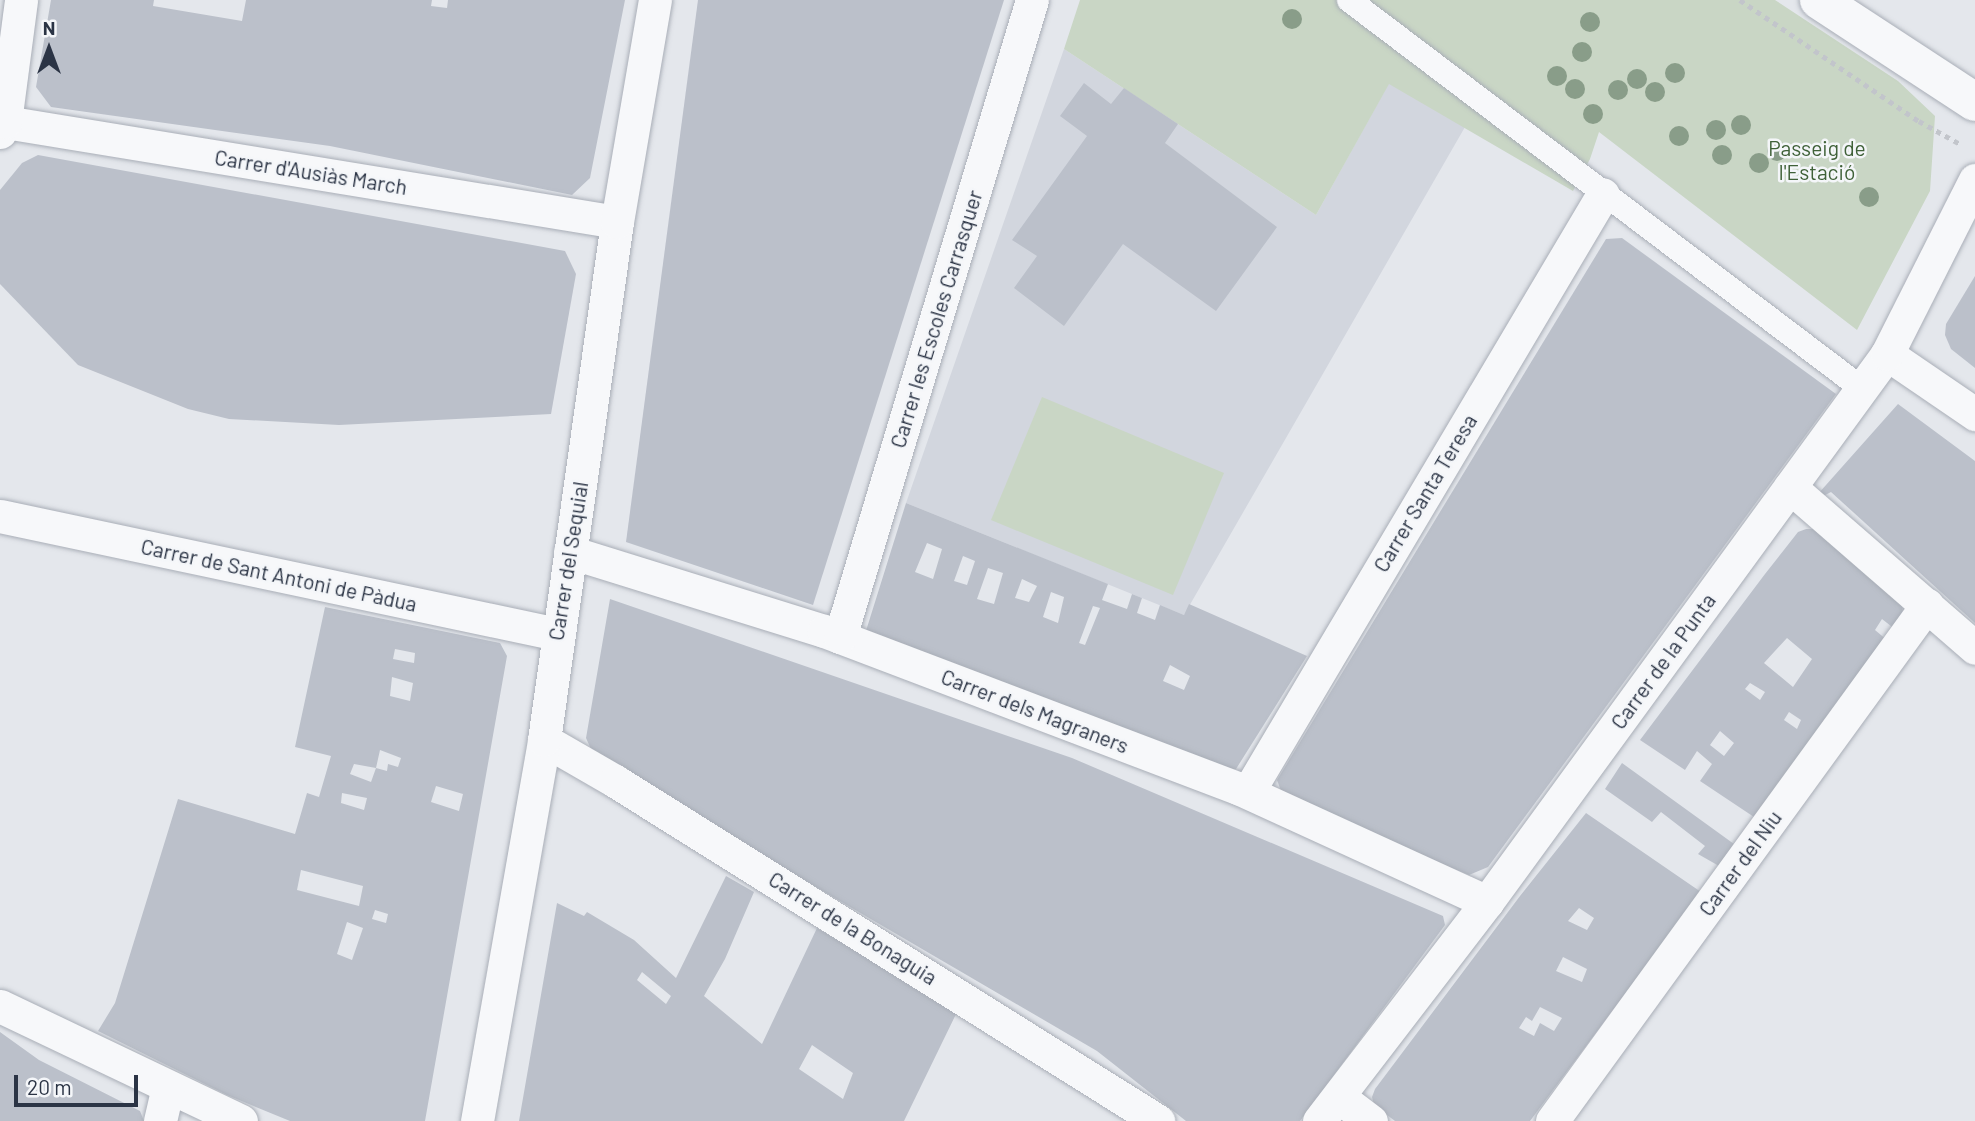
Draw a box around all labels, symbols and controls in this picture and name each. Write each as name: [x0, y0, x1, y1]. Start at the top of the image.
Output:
north arrow: [14, 14, 84, 84]
text: N: [43, 16, 55, 39]
park label: Passeig de l'Estació: [1768, 135, 1866, 185]
street label: Carrer d'Ausiàs March: [213, 144, 409, 200]
street label: Carrer les Escoles Carrasquer: [885, 187, 987, 451]
street label: Carrer Santa Teresa: [1368, 410, 1482, 576]
street label: Carrer del Sequial: [543, 480, 593, 642]
street label: Carrer de Sant Antoni de Pàdua: [139, 533, 419, 617]
street label: Carrer de la Punta: [1605, 588, 1721, 734]
street label: Carrer dels Magraners: [938, 664, 1132, 758]
street label: Carrer del Niu: [1693, 805, 1787, 921]
street label: Carrer de la Bonaguia: [764, 866, 942, 990]
scale bar: [18, 1062, 142, 1106]
text: 20 m: [27, 1074, 72, 1099]

